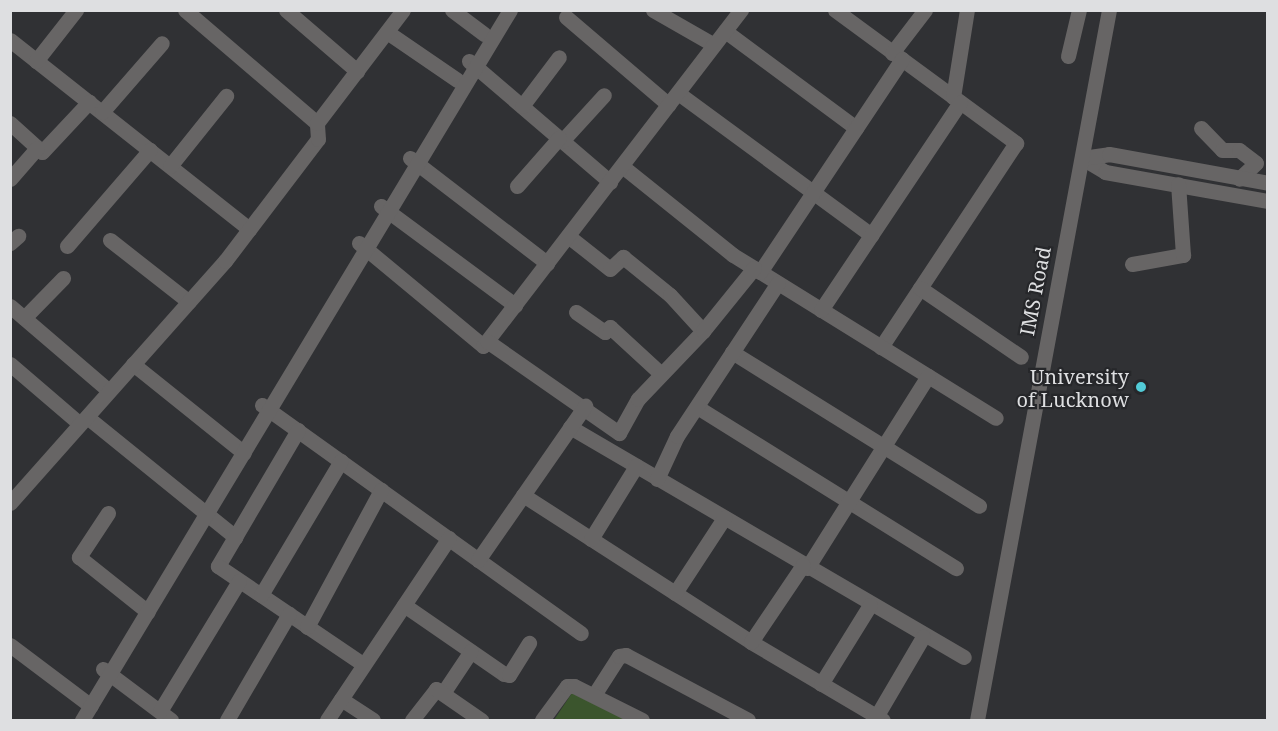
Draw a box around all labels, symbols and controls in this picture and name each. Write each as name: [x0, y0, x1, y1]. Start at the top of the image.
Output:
street label: IMS Road: [1015, 244, 1055, 338]
place label: University of Lucknow: [1017, 364, 1129, 411]
marker: University of Lucknow: [1134, 380, 1148, 394]

